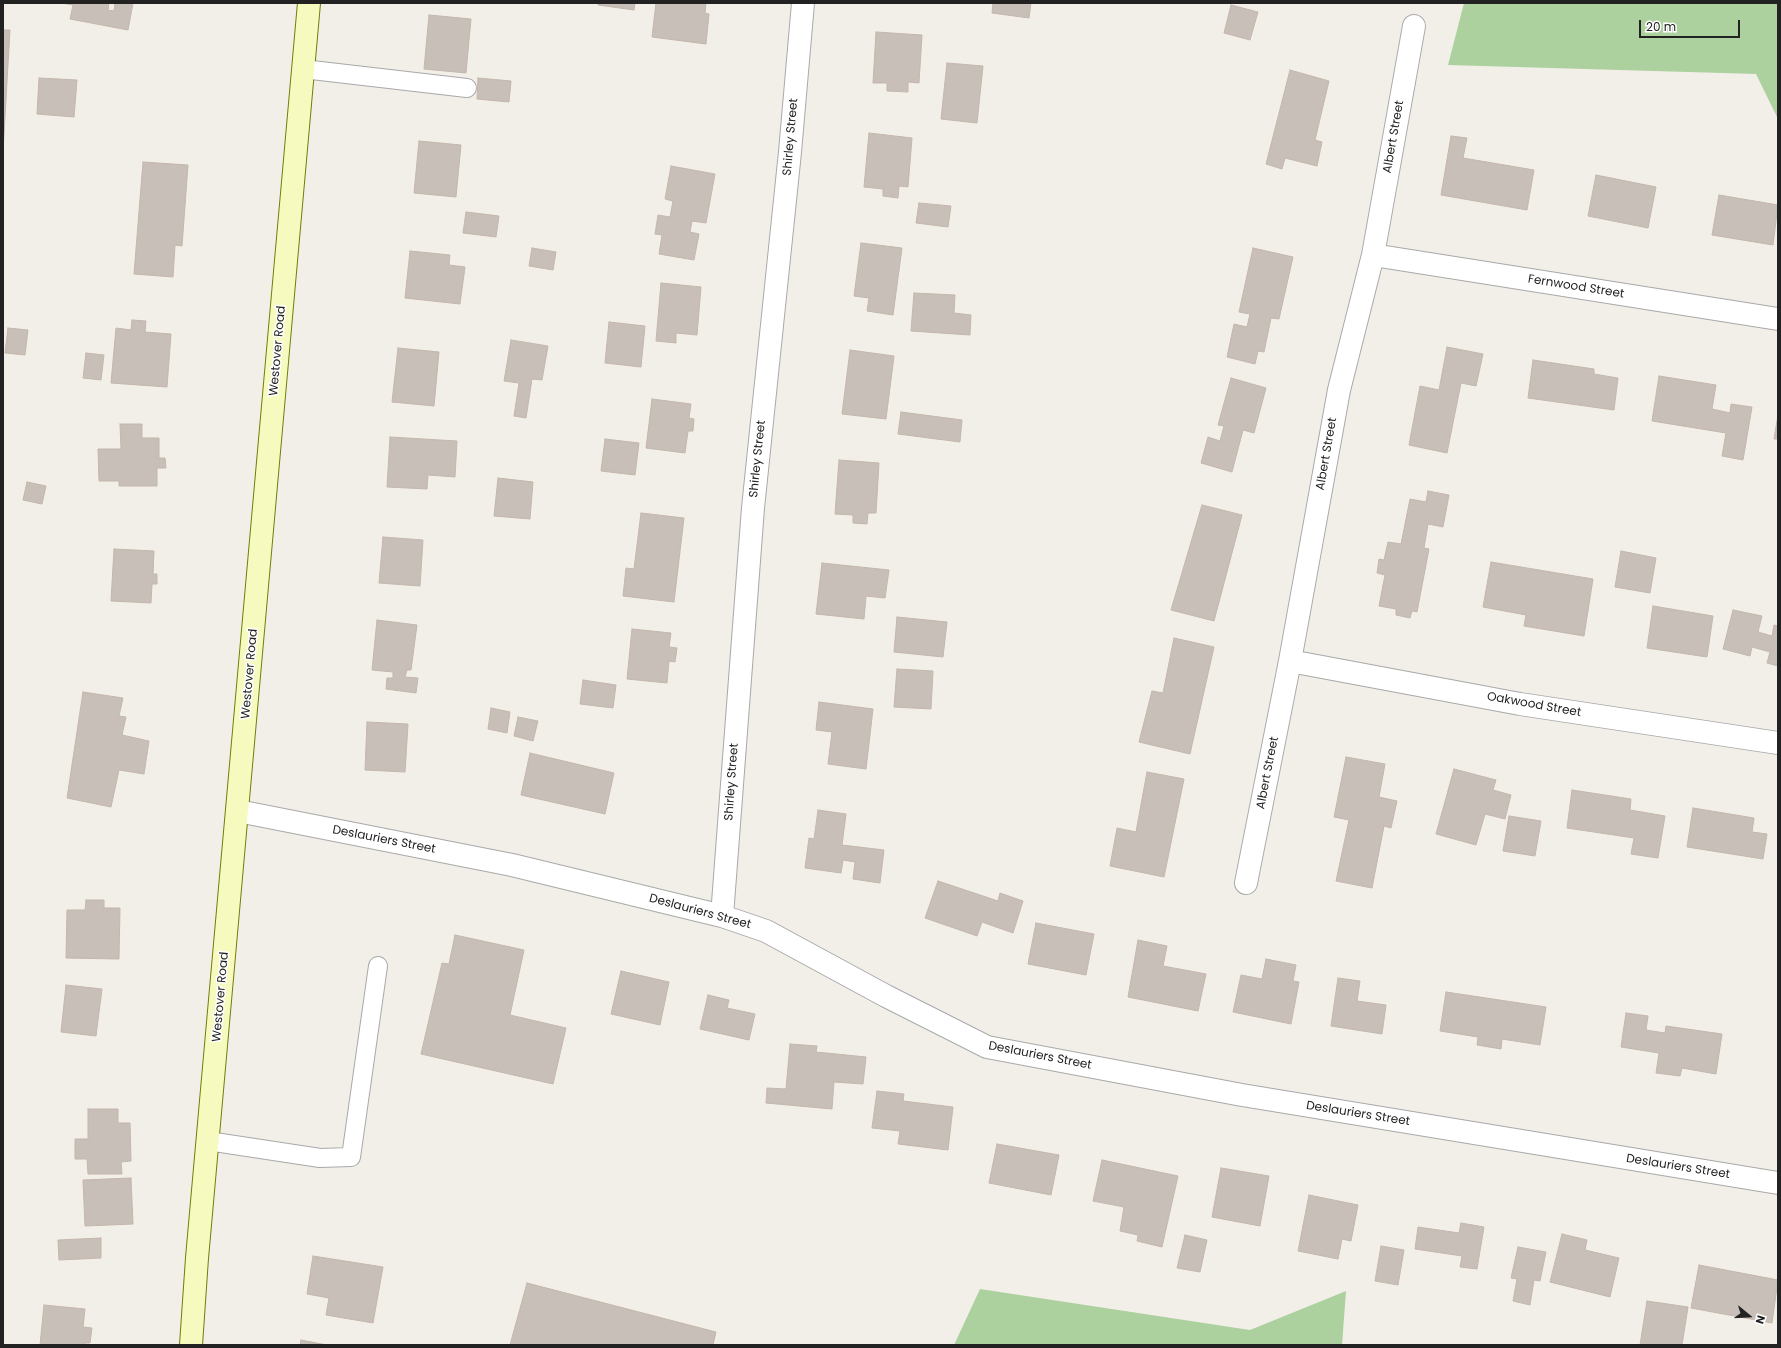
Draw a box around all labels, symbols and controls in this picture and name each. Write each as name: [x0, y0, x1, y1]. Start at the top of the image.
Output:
scale bar: [1641, 12, 1742, 38]
text: 20 m: [1646, 18, 1676, 35]
street label: Shirley Street: [780, 98, 802, 176]
street label: Albert Street: [1381, 99, 1407, 175]
street label: Fernwood Street: [1527, 272, 1625, 302]
street label: Westover Road: [267, 305, 289, 397]
street label: Albert Street: [1314, 416, 1340, 492]
street label: Shirley Street: [747, 420, 769, 498]
street label: Westover Road: [239, 628, 261, 720]
street label: Oakwood Street: [1486, 690, 1582, 720]
street label: Albert Street: [1254, 735, 1282, 811]
street label: Shirley Street: [722, 743, 742, 821]
street label: Deslauriers Street: [331, 823, 437, 857]
street label: Deslauriers Street: [647, 891, 753, 933]
street label: Westover Road: [210, 951, 232, 1043]
street label: Deslauriers Street: [987, 1039, 1093, 1073]
street label: Deslauriers Street: [1305, 1099, 1411, 1129]
street label: Deslauriers Street: [1625, 1152, 1731, 1182]
north arrow: [1729, 1296, 1769, 1336]
text: N: [1752, 1313, 1769, 1326]

